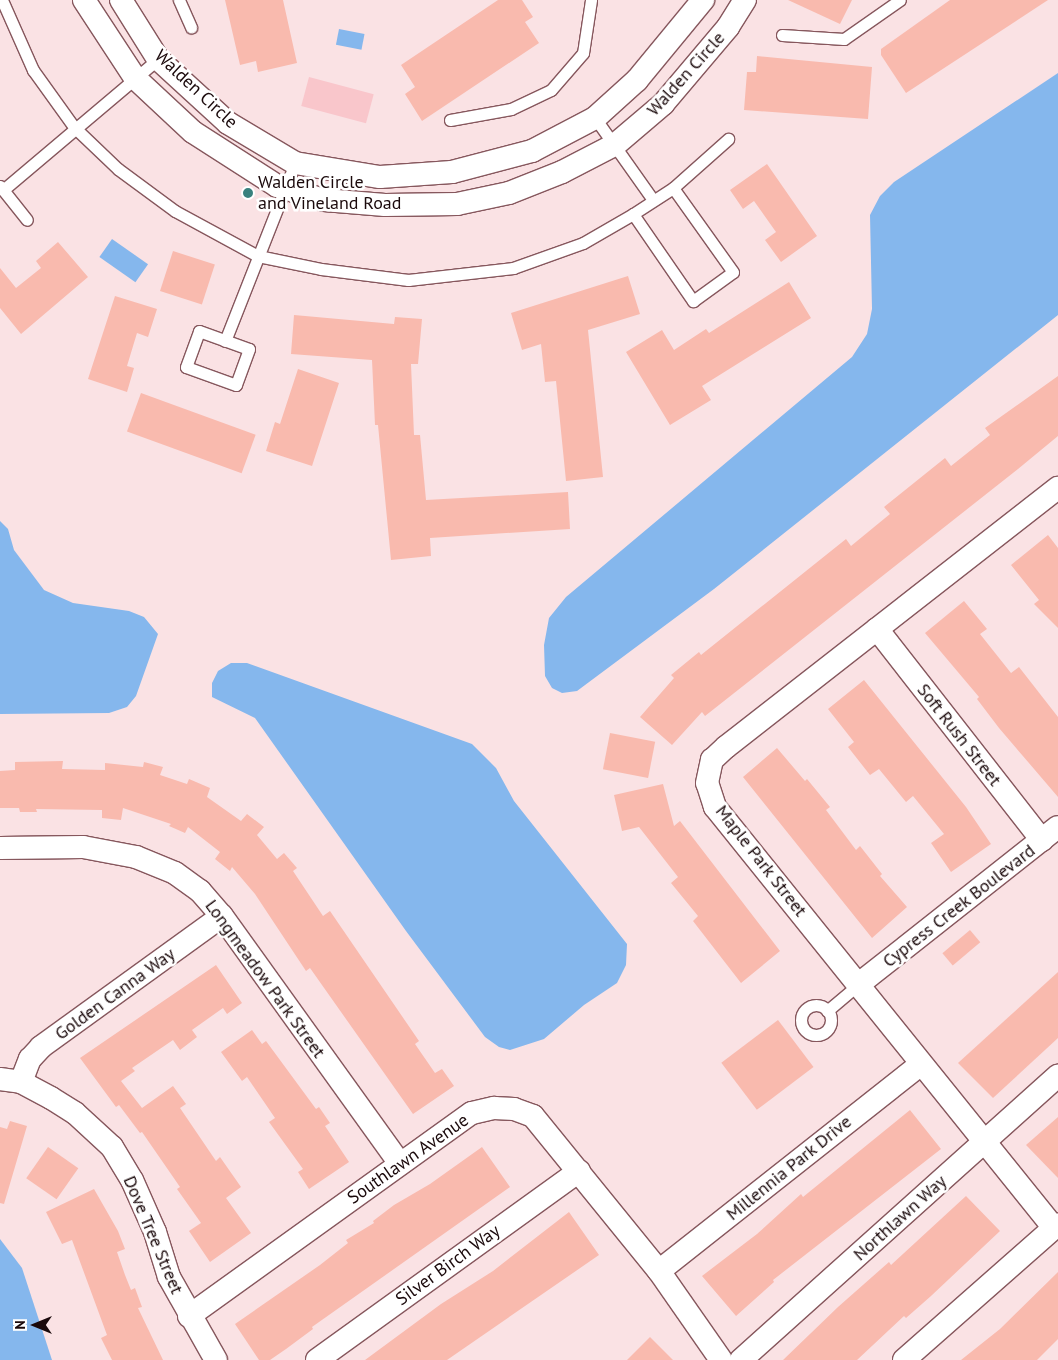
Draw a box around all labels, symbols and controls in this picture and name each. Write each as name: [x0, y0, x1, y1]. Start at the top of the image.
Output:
street label: Walden Circle: [643, 28, 729, 120]
street label: Walden Circle: [150, 45, 242, 133]
place label: Walden Circle and Vineland Road: [258, 172, 402, 214]
marker: Walden Circle and Vineland Road: [242, 187, 254, 199]
street label: Soft Rush Street: [912, 680, 1006, 790]
street label: Maple Park Street: [711, 801, 811, 921]
street label: Cypress Creek Boulevard: [878, 840, 1040, 972]
street label: Longmeadow Park Street: [200, 895, 330, 1063]
street label: Golden Canna Way: [51, 943, 179, 1045]
street label: Southlawn Avenue: [343, 1109, 473, 1209]
street label: Millennia Park Drive: [722, 1111, 856, 1225]
street label: Northlawn Way: [849, 1171, 951, 1265]
street label: Dove Tree Street: [118, 1172, 188, 1298]
street label: Silver Birch Way: [392, 1220, 504, 1310]
north arrow: [10, 1300, 60, 1350]
text: N: [11, 1320, 29, 1330]

